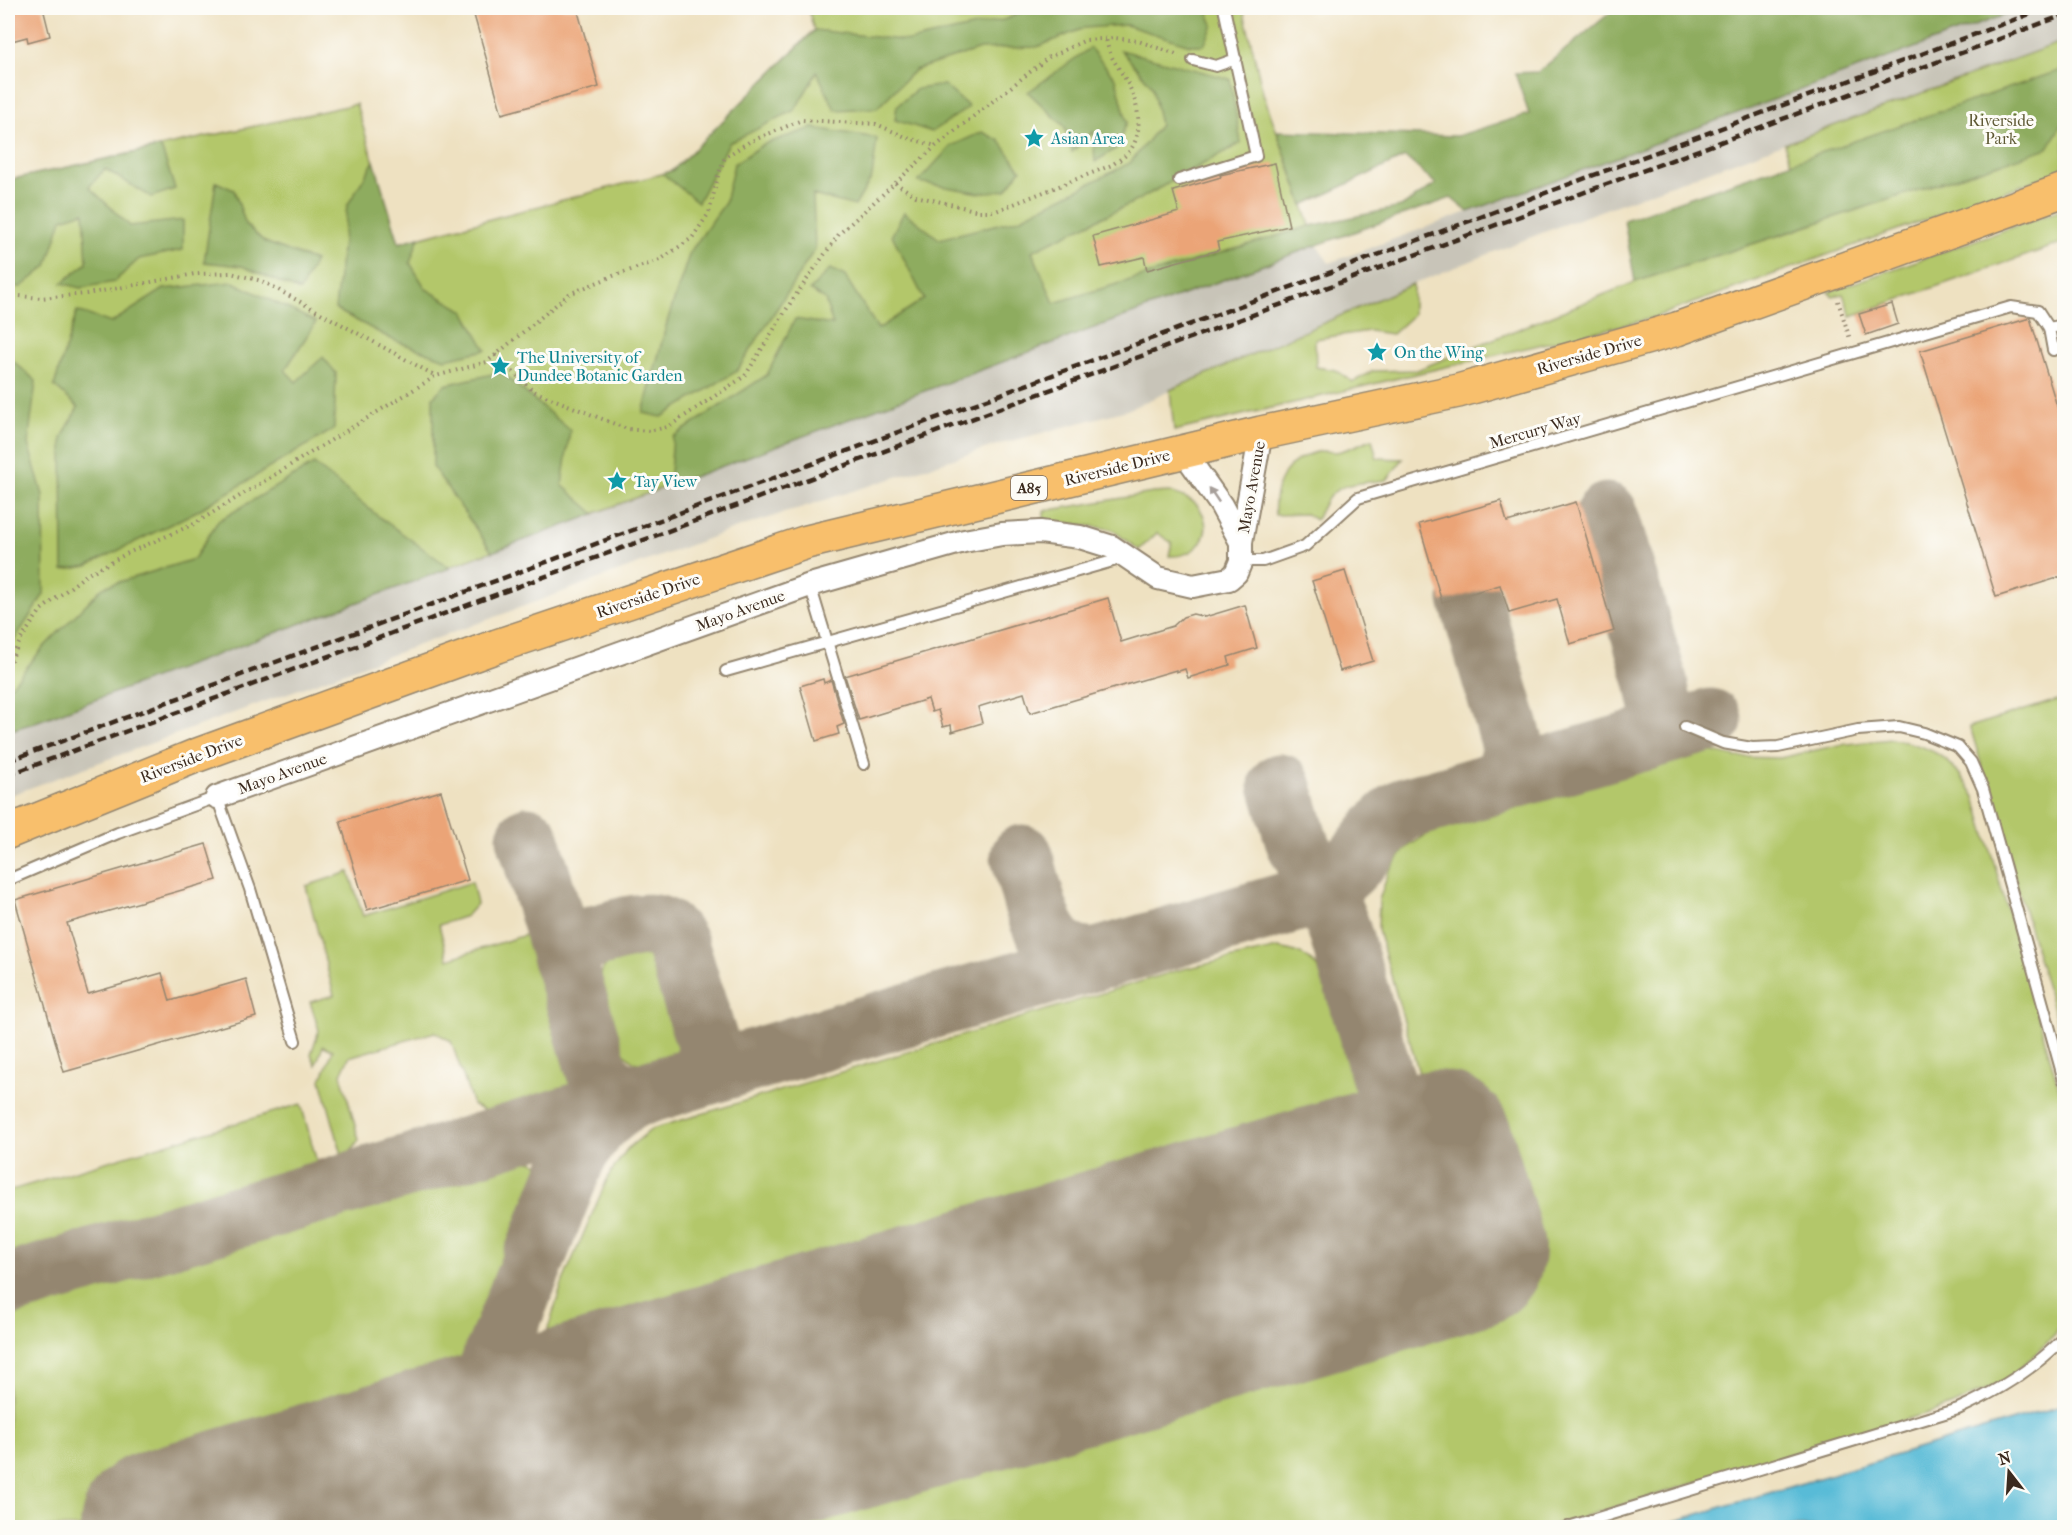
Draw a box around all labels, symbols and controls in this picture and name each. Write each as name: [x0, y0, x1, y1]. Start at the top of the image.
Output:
park label: Riverside Park: [1968, 111, 2034, 148]
place icon: Asian Area: [1022, 126, 1046, 150]
place label: Asian Area: [1050, 129, 1125, 148]
street label: Riverside Drive: [1535, 330, 1644, 379]
place icon: On the Wing: [1365, 340, 1389, 364]
place label: On the Wing: [1394, 343, 1484, 362]
place label: The University of Dundee Botanic Garden: [517, 348, 683, 385]
place icon: The University of Dundee Botanic Garden: [488, 354, 512, 378]
street label: Mercury Way: [1487, 408, 1584, 453]
street label: Mayo Avenue: [1234, 439, 1269, 535]
street label: Riverside Drive: [1062, 445, 1172, 490]
place icon: Tay View: [605, 469, 629, 493]
place label: Tay View: [634, 472, 698, 491]
road number: A85: [1011, 476, 1047, 500]
one-way arrow: [1209, 487, 1220, 503]
street label: Riverside Drive: [594, 569, 702, 622]
street label: Mayo Avenue: [693, 586, 787, 635]
street label: Riverside Drive: [137, 730, 245, 787]
street label: Mayo Avenue: [235, 749, 329, 798]
north arrow: [1979, 1442, 2039, 1502]
text: N: [1996, 1447, 2014, 1469]

